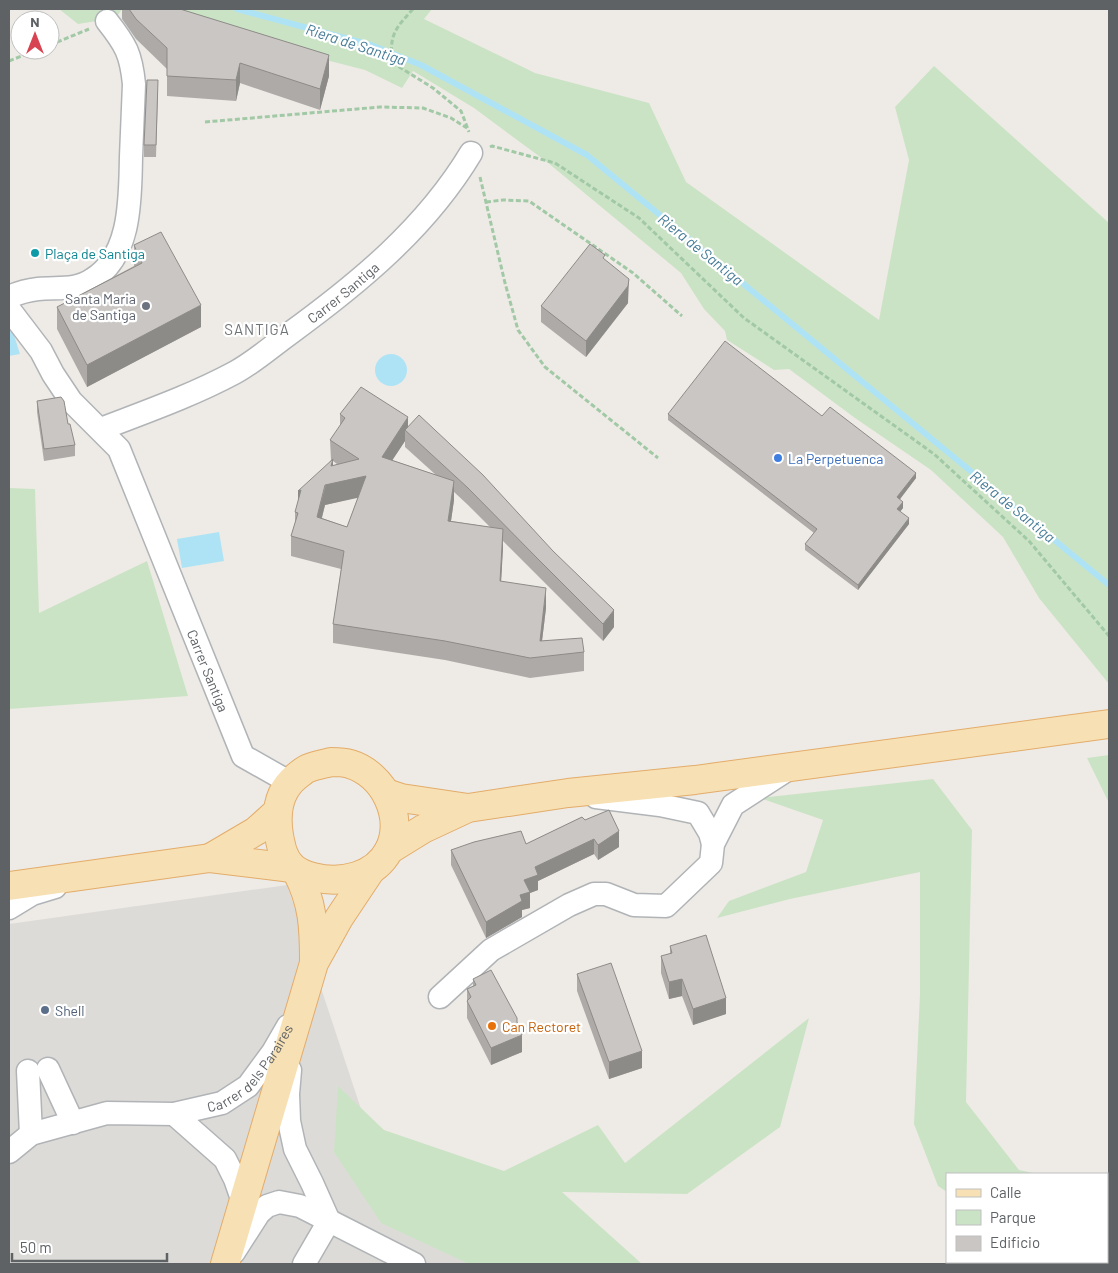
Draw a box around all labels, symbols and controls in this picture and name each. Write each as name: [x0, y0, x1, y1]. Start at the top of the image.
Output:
north arrow: [10, 10, 60, 60]
text: N: [30, 13, 40, 30]
water label: Riera de Santiga: [304, 19, 408, 69]
water label: Riera de Santiga: [655, 209, 747, 289]
place label: Plaça de Santiga: [45, 245, 145, 262]
marker: Plaça de Santiga: [29, 247, 41, 259]
street label: Carrer Santiga: [304, 258, 382, 326]
place label: Santa Maria de Santiga: [65, 290, 136, 323]
marker: Santa Maria de Santiga: [140, 300, 152, 312]
district label: SANTIGA: [224, 320, 290, 338]
place label: La Perpetuenca: [788, 450, 883, 467]
marker: La Perpetuenca: [772, 452, 784, 464]
water label: Riera de Santiga: [967, 466, 1059, 546]
street label: Carrer Santiga: [184, 627, 233, 714]
place label: Shell: [55, 1002, 85, 1019]
marker: Shell: [39, 1004, 51, 1016]
place label: Can Rectoret: [502, 1018, 581, 1035]
marker: Can Rectoret: [486, 1020, 498, 1032]
street label: Carrer dels Paraires: [205, 1021, 296, 1115]
legend: [946, 1173, 1108, 1263]
text: Calle: [990, 1183, 1022, 1201]
text: Parque: [990, 1208, 1036, 1226]
scale bar: [12, 1230, 168, 1262]
text: Edificio: [990, 1233, 1040, 1251]
text: 50 m: [20, 1238, 52, 1256]

